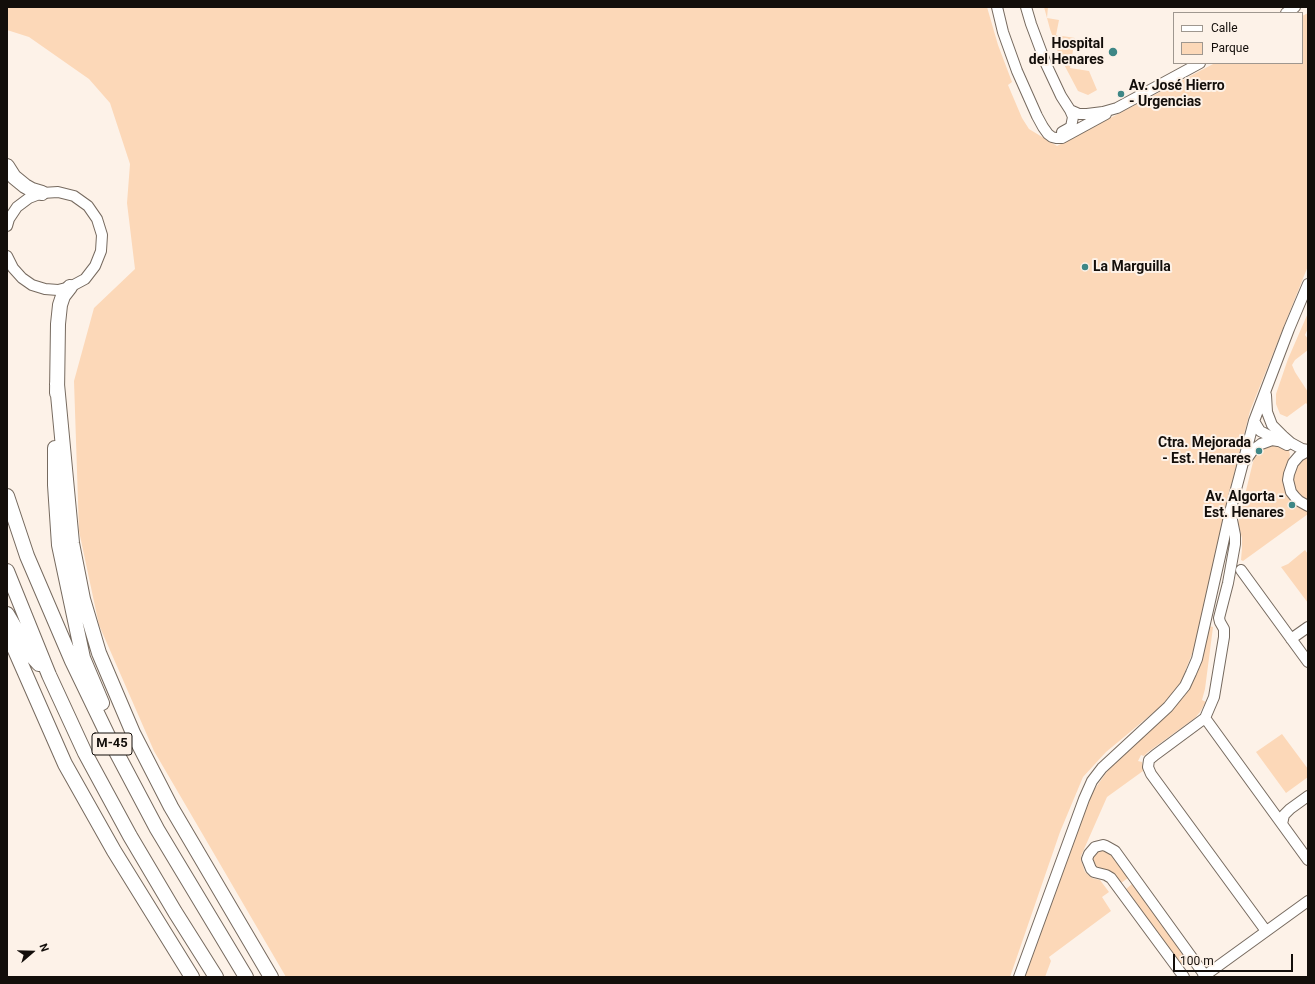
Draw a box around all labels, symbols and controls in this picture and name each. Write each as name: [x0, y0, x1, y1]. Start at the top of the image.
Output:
legend: [1173, 12, 1303, 64]
text: Calle: [1211, 21, 1238, 35]
place label: Hospital del Henares: [1029, 36, 1104, 68]
text: Parque: [1211, 41, 1249, 55]
marker: Hospital del Henares: [1107, 46, 1119, 58]
place label: Av. José Hierro - Urgencias: [1129, 78, 1225, 110]
marker: Av. José Hierro - Urgencias: [1116, 89, 1126, 99]
place label: La Marguilla: [1093, 259, 1171, 275]
marker: La Marguilla: [1080, 262, 1090, 272]
place label: Ctra. Mejorada - Est. Henares: [1158, 435, 1251, 468]
marker: Ctra. Mejorada - Est. Henares: [1254, 446, 1264, 456]
place label: Av. Algorta - Est. Henares: [1204, 489, 1284, 522]
marker: Av. Algorta - Est. Henares: [1287, 500, 1297, 510]
road number: M-45: [92, 733, 132, 755]
north arrow: [12, 932, 52, 972]
text: N: [36, 942, 51, 954]
scale bar: [1175, 946, 1295, 972]
text: 100 m: [1180, 954, 1214, 968]

